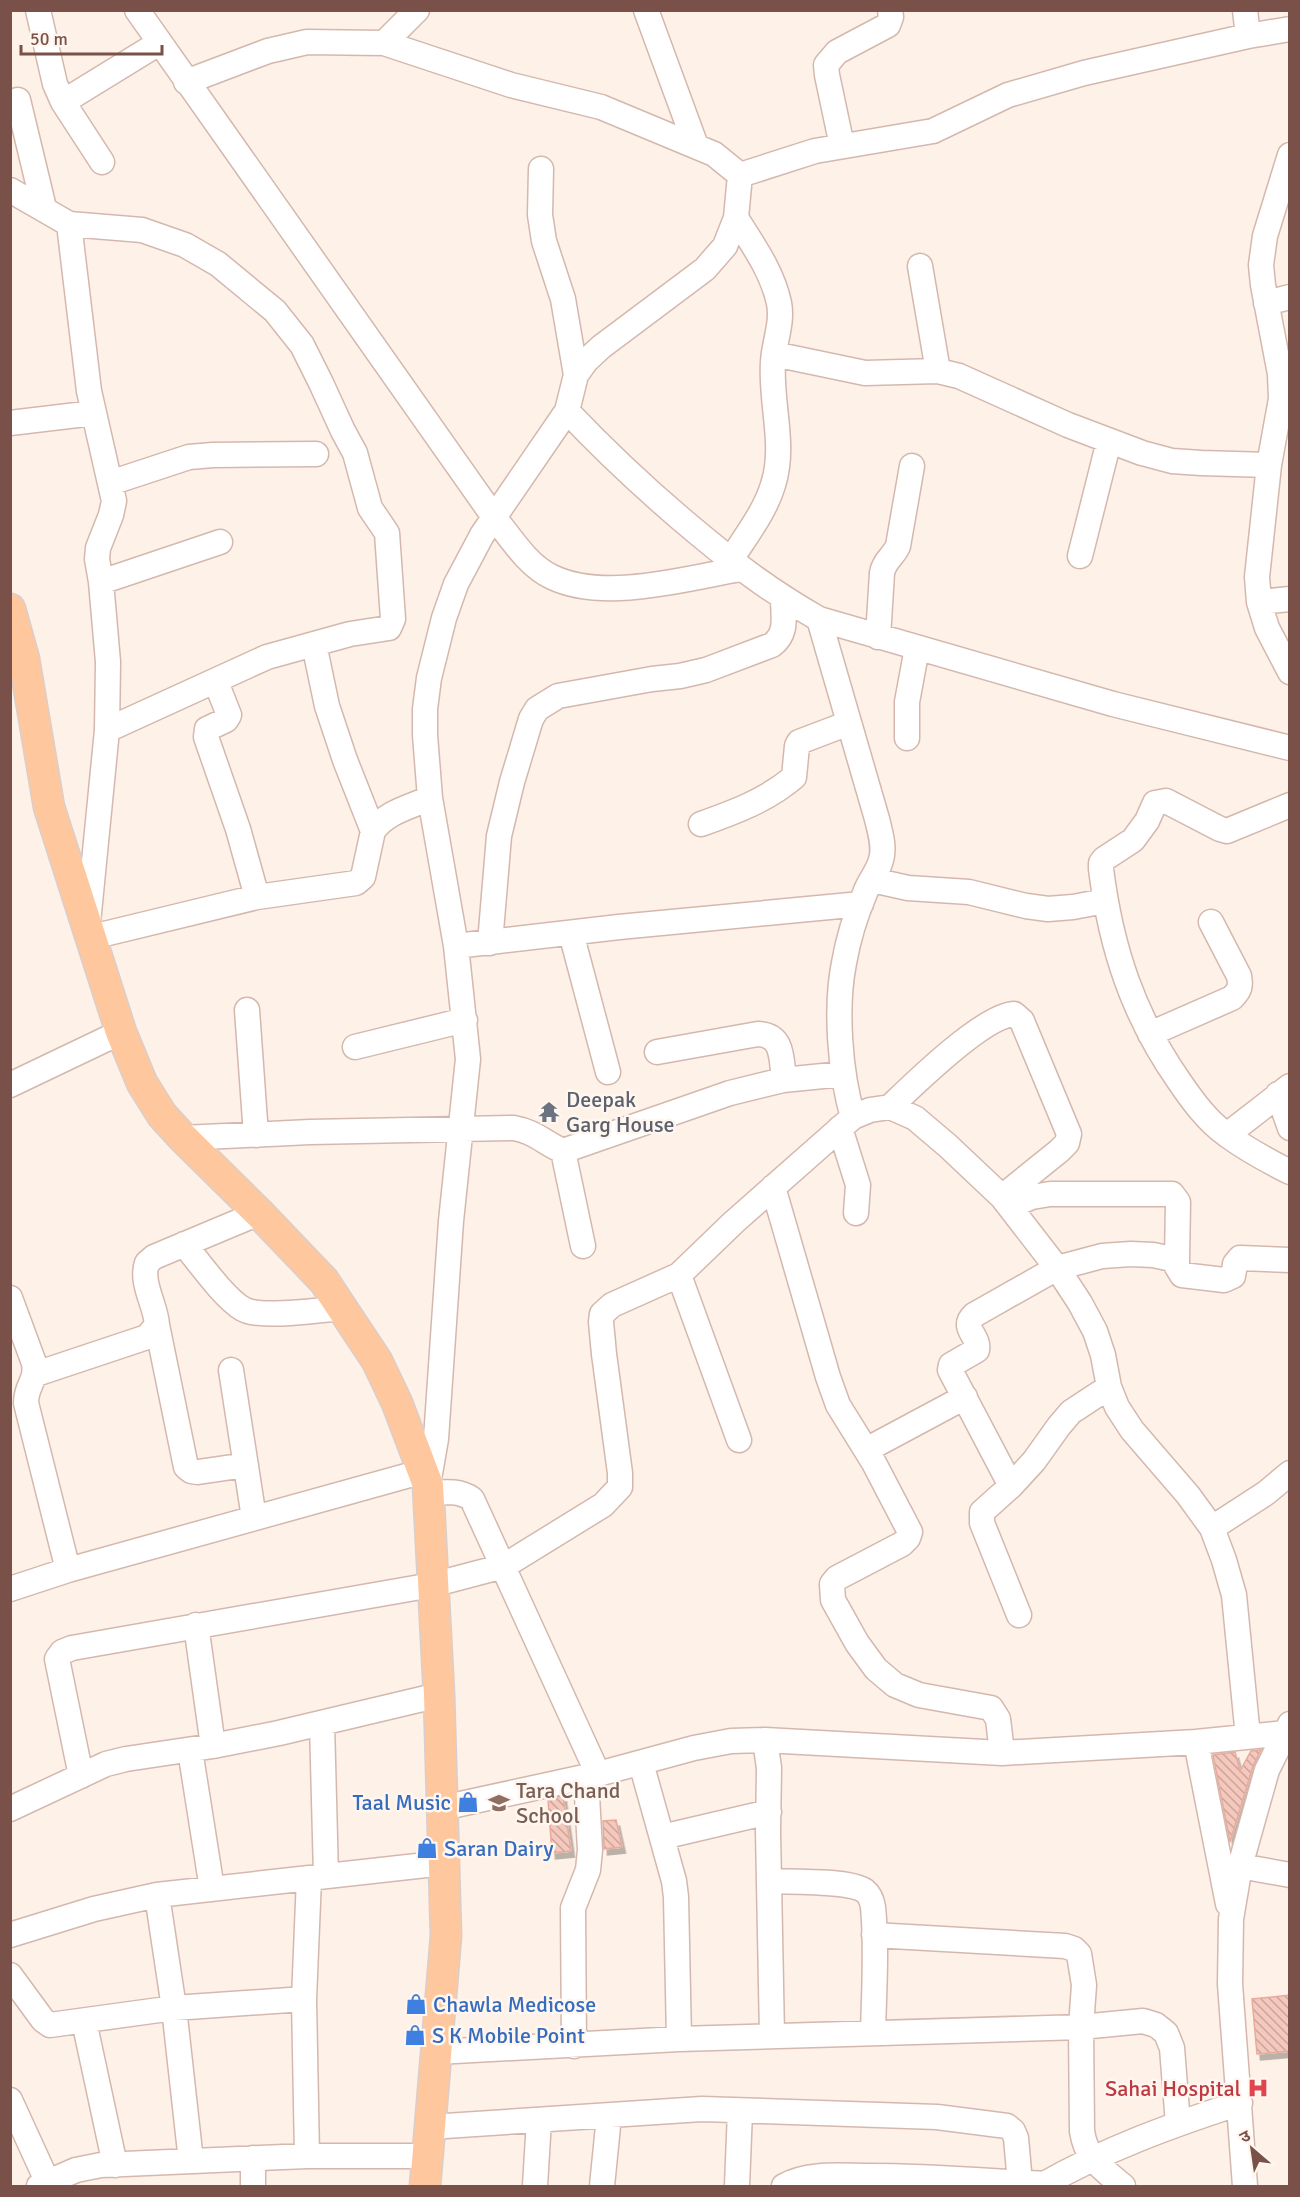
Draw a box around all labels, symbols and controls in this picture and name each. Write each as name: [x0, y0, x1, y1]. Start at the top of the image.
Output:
scale bar: [21, 18, 162, 56]
text: 50 m: [30, 28, 68, 50]
place label: Deepak Garg House: [566, 1086, 675, 1138]
temple icon: Deepak Garg House: [537, 1100, 561, 1124]
place label: Tara Chand School: [516, 1777, 620, 1829]
place label: Taal Music: [352, 1789, 451, 1816]
shop icon: Taal Music: [456, 1790, 480, 1814]
school or university icon: Tara Chand School: [487, 1791, 511, 1815]
place label: Saran Dairy: [444, 1835, 554, 1862]
shop icon: Saran Dairy: [415, 1836, 439, 1860]
place label: Chawla Medicose: [433, 1991, 596, 2018]
shop icon: Chawla Medicose: [404, 1992, 428, 2016]
place label: S K Mobile Point: [432, 2022, 585, 2049]
shop icon: S K Mobile Point: [403, 2023, 427, 2047]
place label: Sahai Hospital: [1105, 2075, 1241, 2102]
hospital icon: Sahai Hospital: [1246, 2076, 1270, 2100]
north arrow: [1222, 2119, 1282, 2179]
text: उ: [1236, 2125, 1255, 2148]

